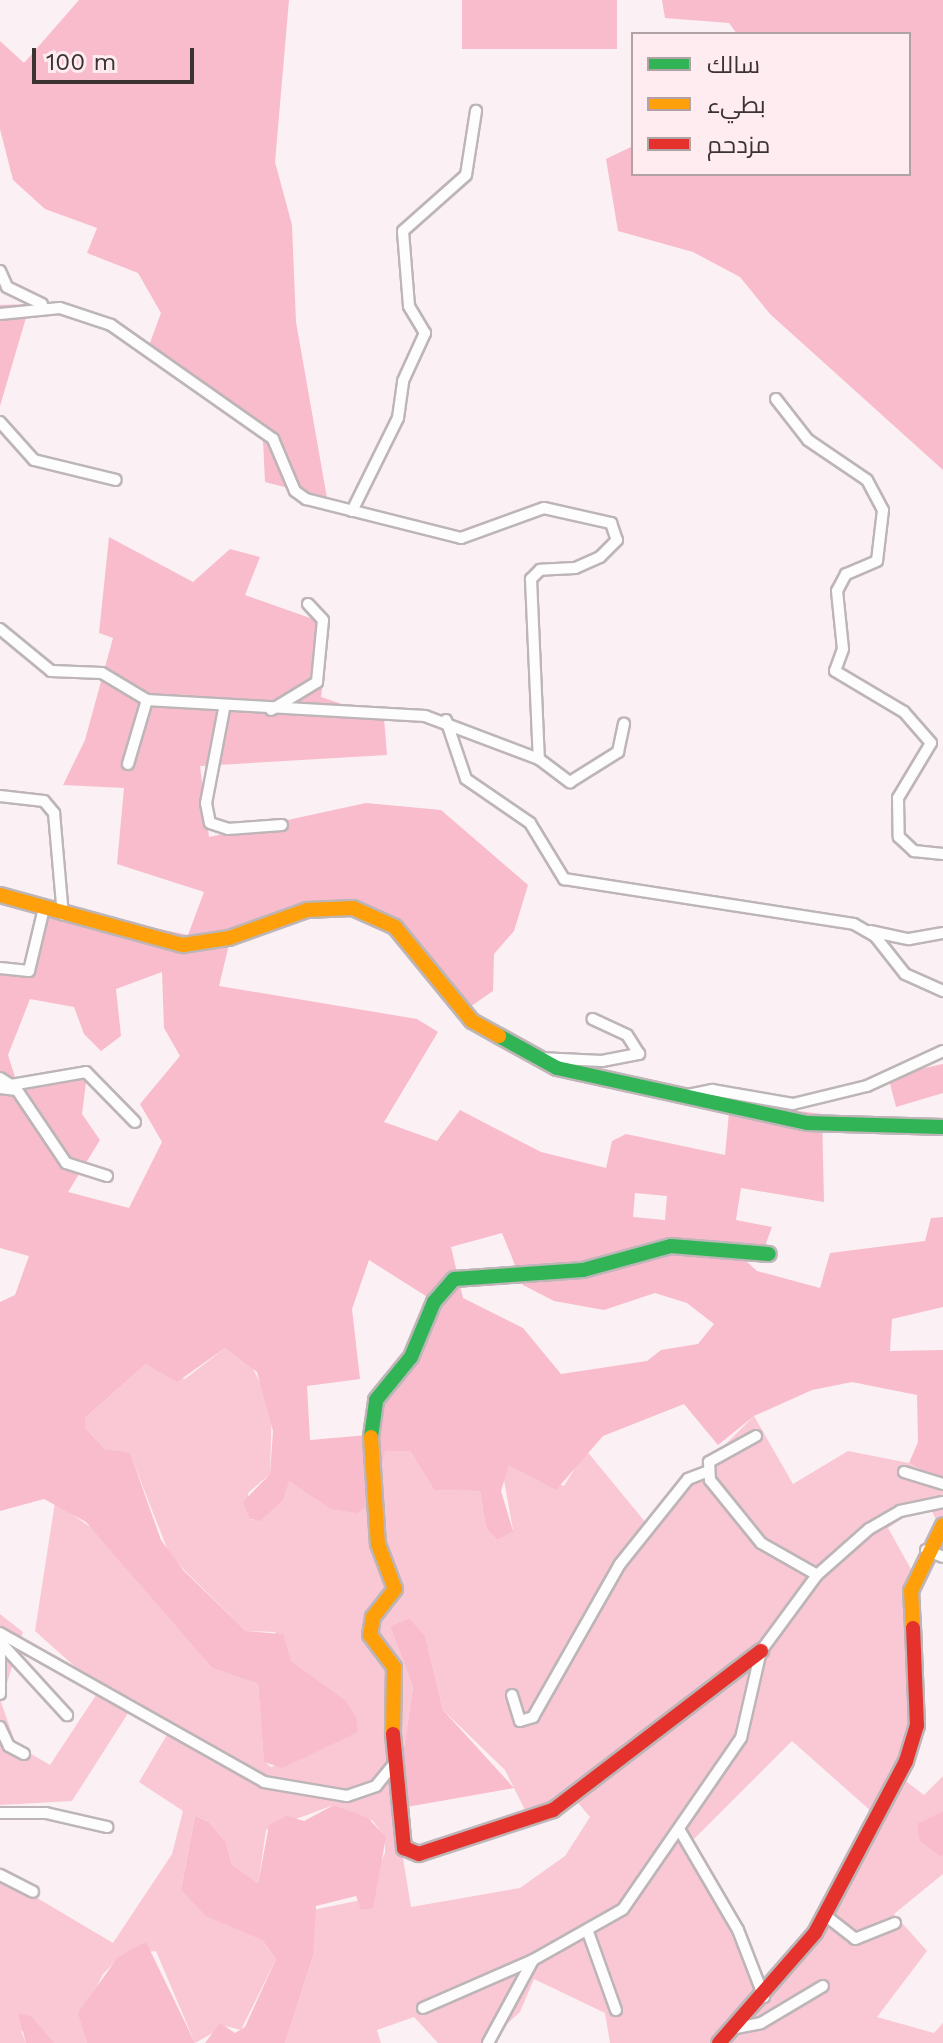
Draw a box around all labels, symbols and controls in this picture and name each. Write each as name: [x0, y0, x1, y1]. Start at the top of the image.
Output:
scale bar: [36, 32, 198, 82]
legend: [631, 32, 911, 176]
text: 100 m: [46, 48, 116, 76]
text: سالك: [707, 51, 760, 79]
text: بطيء: [707, 91, 766, 119]
text: مزدحم: [707, 131, 770, 159]

